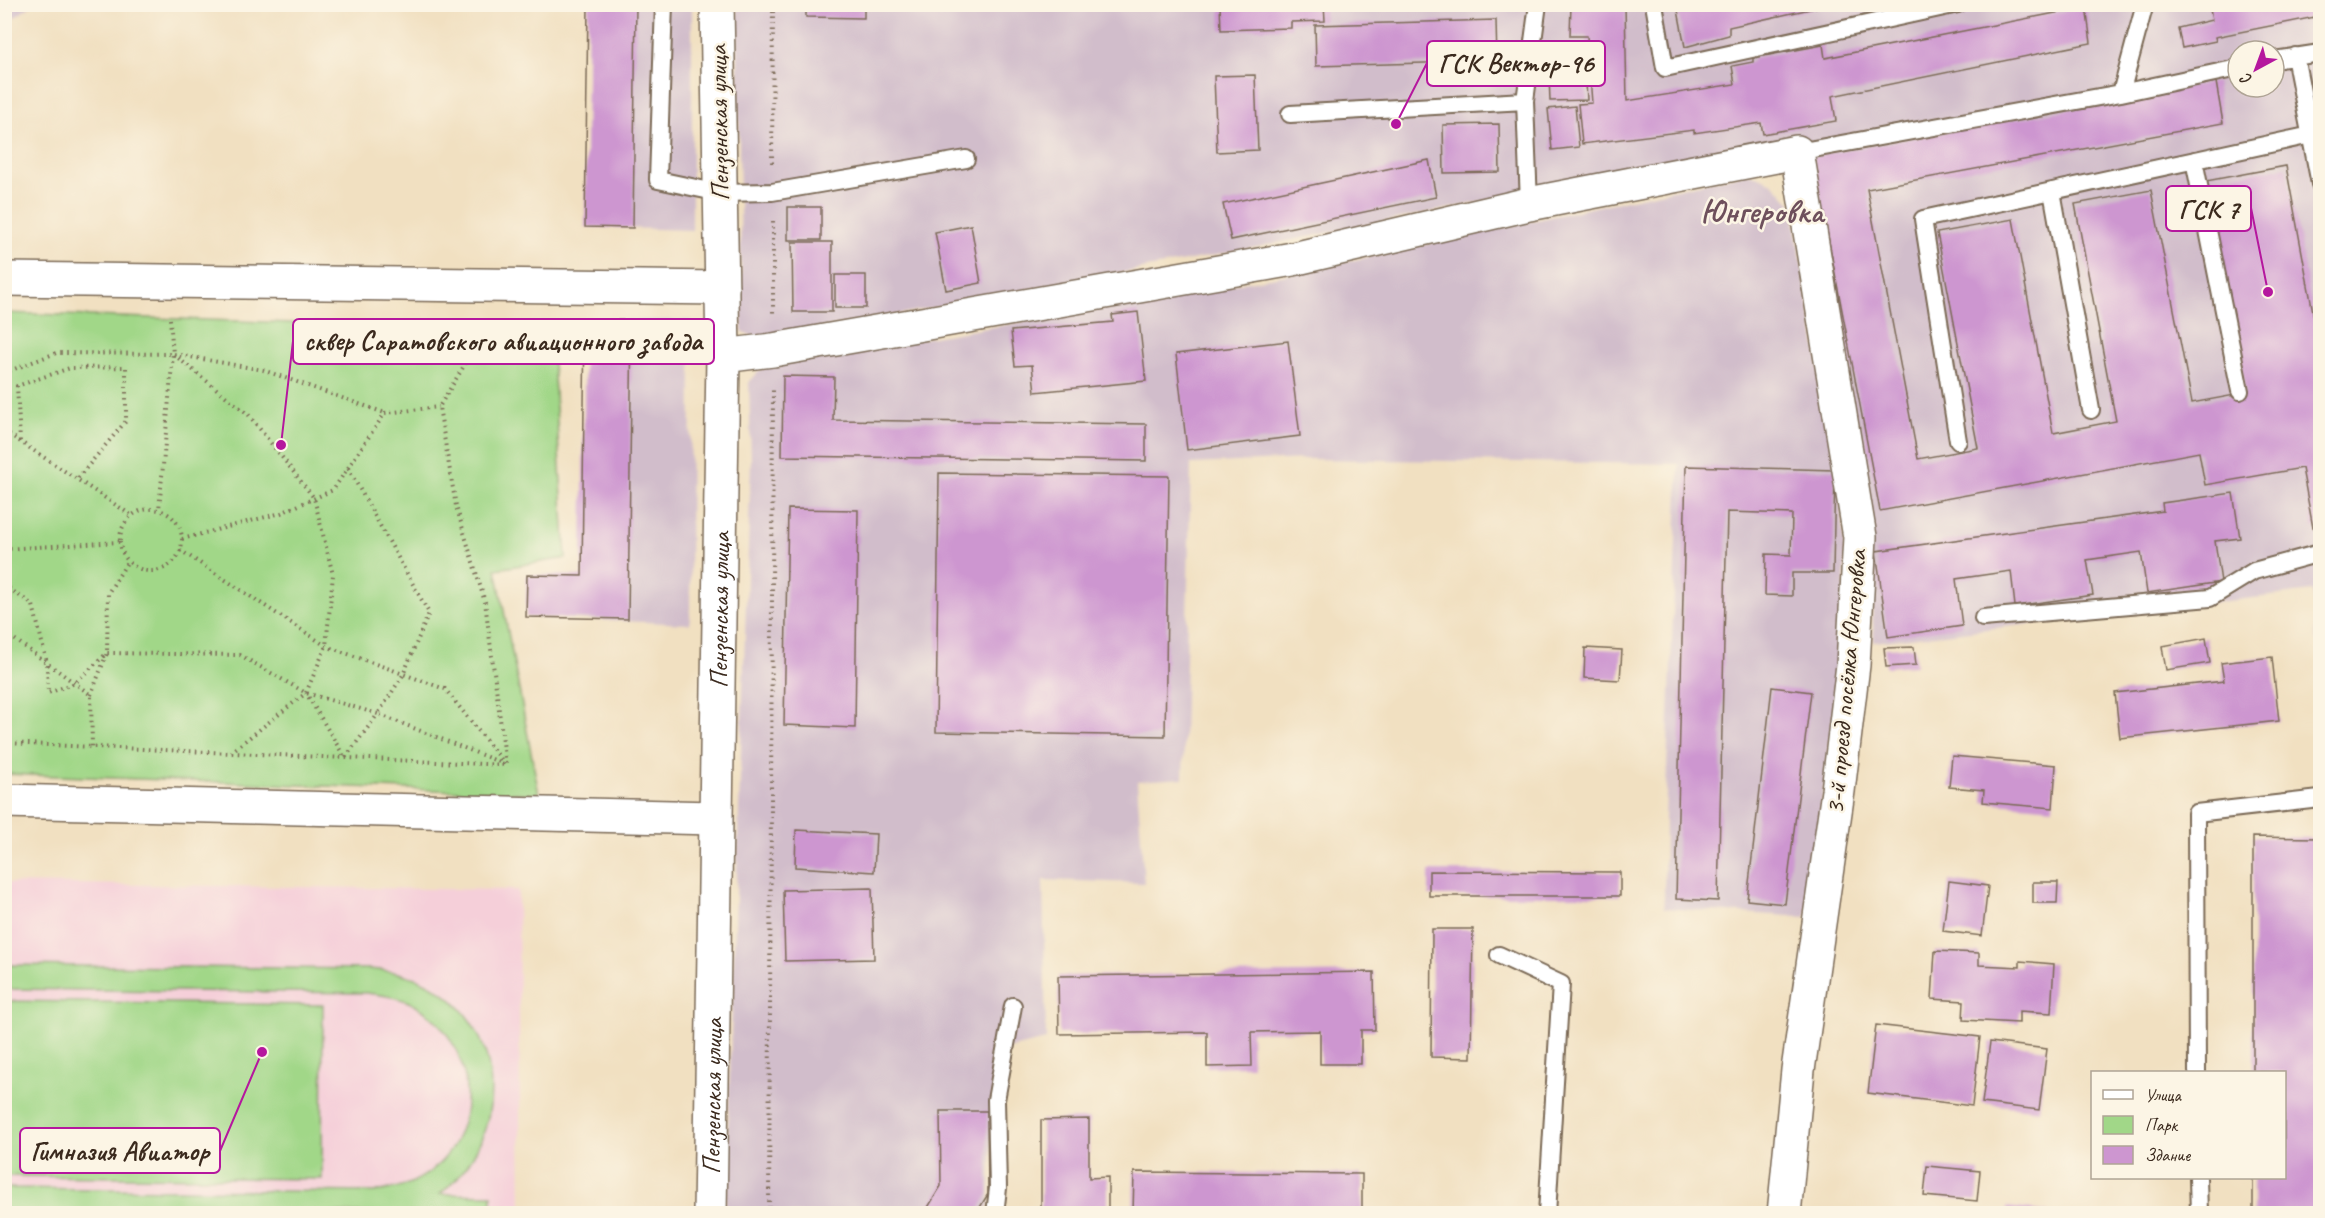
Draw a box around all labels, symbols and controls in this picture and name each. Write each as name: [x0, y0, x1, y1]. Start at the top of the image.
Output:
north arrow: [2226, 39, 2286, 99]
callout: ГСК Вектор-96: [1427, 41, 1605, 86]
street label: Пензенская улица: [701, 43, 737, 201]
text: ГСК Вектор-96: [1439, 46, 1596, 80]
text: С: [2236, 68, 2256, 90]
callout: ГСК 7: [2166, 186, 2251, 231]
district label: Юнгеровка: [1701, 191, 1826, 232]
text: ГСК 7: [2179, 192, 2242, 226]
callout: сквер Саратовского авиационного завода: [293, 319, 714, 364]
text: сквер Саратовского авиационного завода: [304, 324, 704, 359]
street label: Пензенская улица: [701, 530, 737, 688]
street label: 3-й проезд посёлка Юнгеровка: [1818, 547, 1874, 816]
street label: Пензенская улица: [694, 1016, 729, 1174]
legend: [2091, 1071, 2286, 1179]
text: Улица: [2145, 1084, 2182, 1106]
text: Парк: [2145, 1114, 2179, 1136]
callout: Гимназия Авиатор: [20, 1128, 220, 1173]
text: Гимназия Авиатор: [31, 1134, 211, 1168]
text: Здание: [2145, 1144, 2191, 1166]

